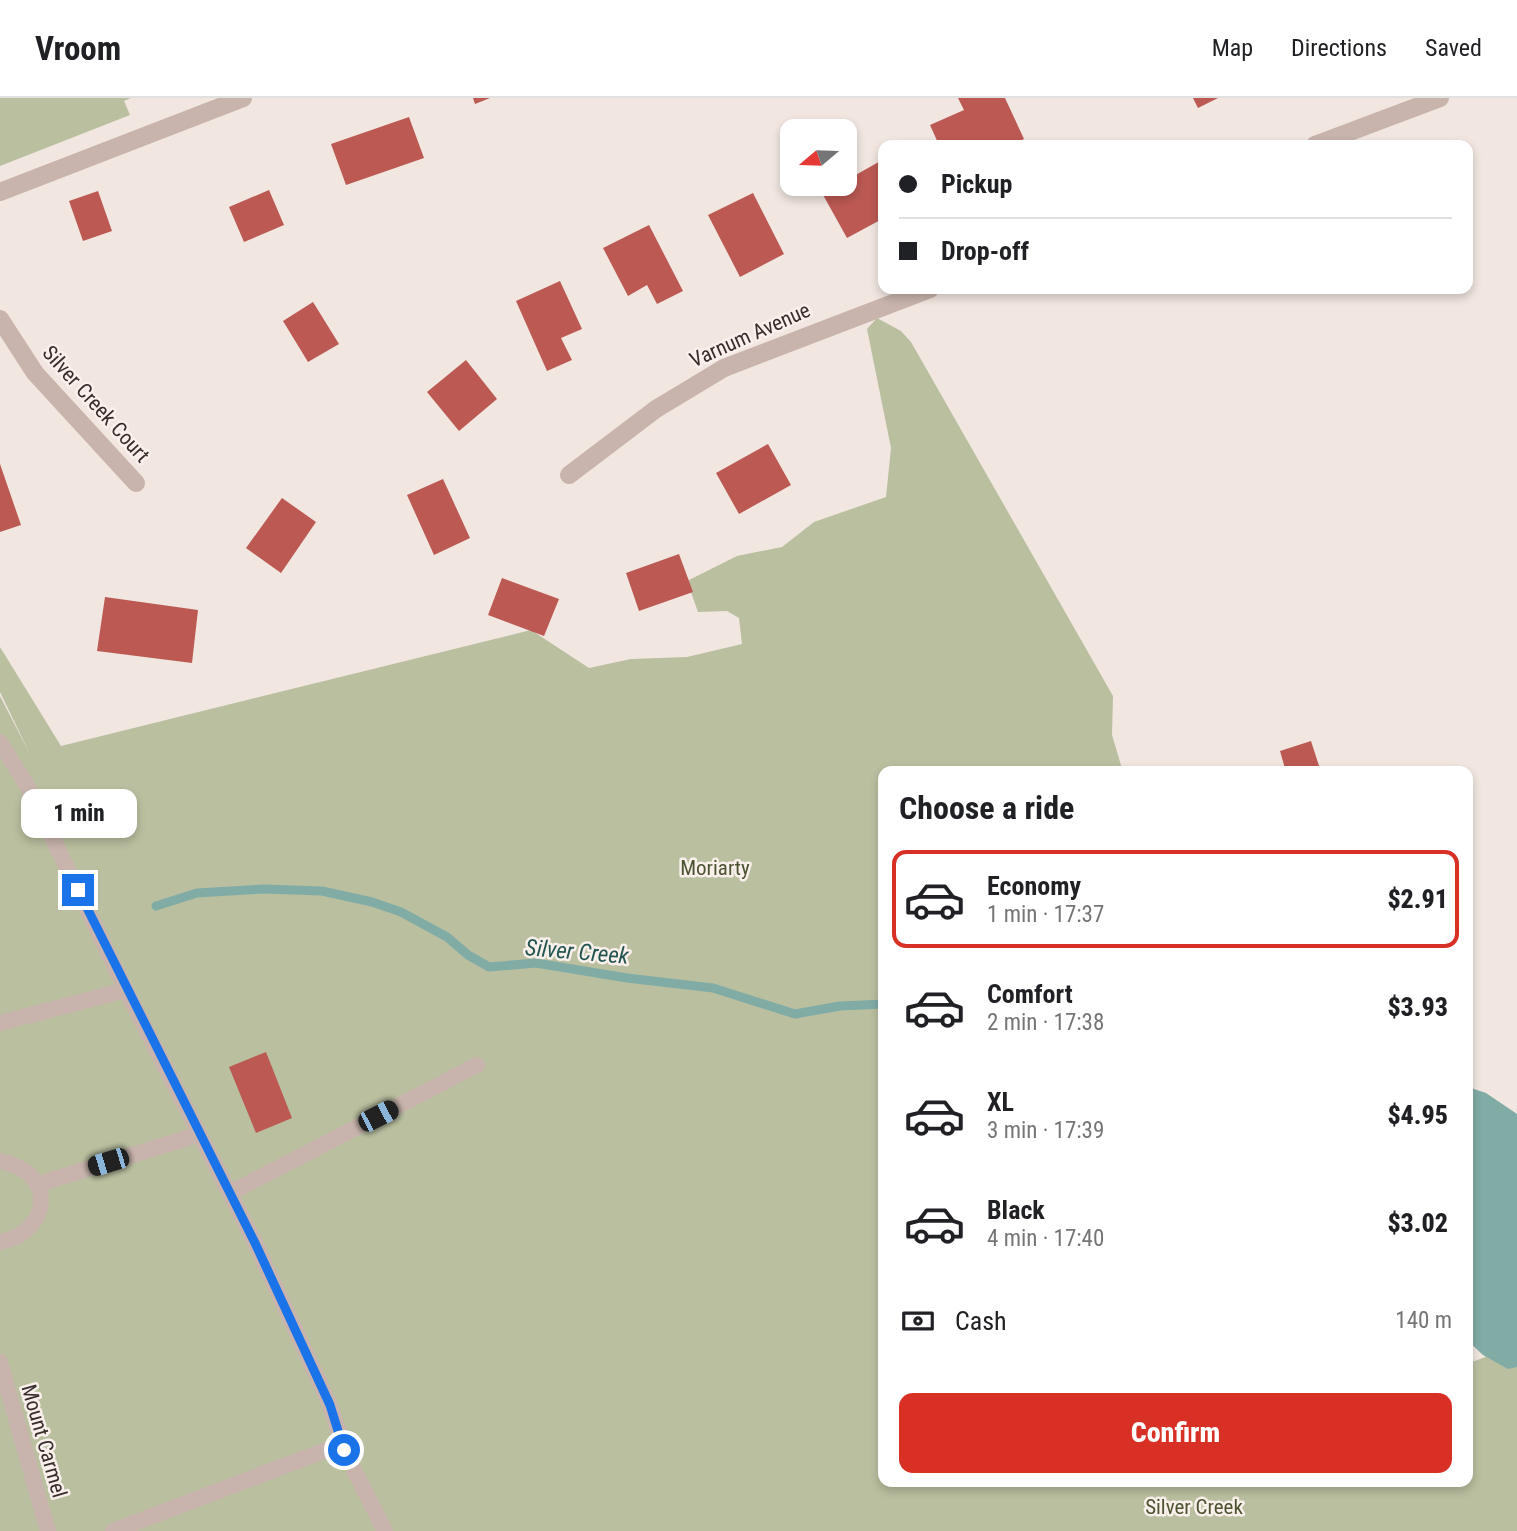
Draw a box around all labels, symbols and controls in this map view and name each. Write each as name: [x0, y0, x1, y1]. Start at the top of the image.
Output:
text: Vroom: [35, 29, 121, 68]
text: Map: [1212, 34, 1253, 62]
text: Directions: [1291, 34, 1387, 62]
text: Saved: [1425, 34, 1482, 62]
north arrow: [780, 119, 858, 196]
map controls: [780, 119, 857, 196]
text: Pickup: [941, 169, 1012, 199]
text: Drop-off: [941, 236, 1029, 266]
street label: Varnum Avenue: [686, 298, 814, 372]
street label: Silver Creek Court: [37, 341, 155, 467]
callout: 1 min: [20, 788, 136, 838]
text: Choose a ride: [899, 789, 1074, 827]
text: 1 min: [53, 800, 105, 827]
park label: Moriarty: [680, 856, 750, 880]
icon: car: [903, 868, 966, 931]
text: Economy: [987, 871, 1081, 901]
route end: [62, 874, 94, 906]
text: $2.91: [1387, 884, 1448, 914]
text: 1 min · 17:37: [987, 901, 1104, 928]
water label: Silver Creek: [524, 934, 631, 970]
icon: car: [903, 976, 966, 1039]
text: Comfort: [987, 979, 1073, 1009]
text: $3.93: [1387, 992, 1448, 1022]
text: 2 min · 17:38: [987, 1009, 1104, 1036]
icon: car: [903, 1084, 966, 1147]
text: XL: [987, 1087, 1014, 1117]
car: [355, 1097, 402, 1135]
text: $4.95: [1387, 1100, 1448, 1130]
text: 3 min · 17:39: [987, 1117, 1104, 1144]
car: [85, 1146, 132, 1178]
icon: car: [903, 1192, 966, 1255]
text: Black: [987, 1195, 1045, 1225]
text: $3.02: [1387, 1208, 1448, 1238]
text: 4 min · 17:40: [987, 1225, 1104, 1252]
icon: cash: [899, 1302, 937, 1340]
text: Cash: [955, 1306, 1007, 1336]
text: 140 m: [1395, 1307, 1452, 1334]
street label: Mount Carmel: [16, 1382, 72, 1500]
button: Confirm: [899, 1393, 1452, 1473]
route start: [328, 1434, 360, 1466]
park label: Silver Creek: [1145, 1495, 1243, 1519]

